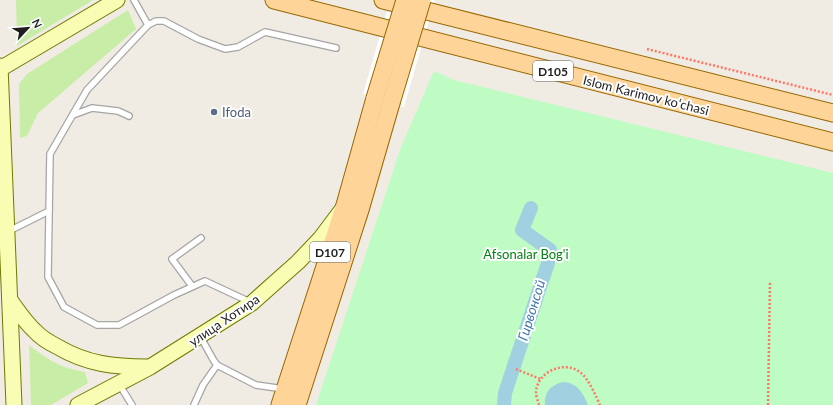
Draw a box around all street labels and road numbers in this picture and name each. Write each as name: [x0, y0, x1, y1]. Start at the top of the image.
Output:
road number: D105: [533, 61, 573, 81]
street label: Islom Karimov koʻchasi: [581, 72, 711, 118]
road number: D107: [310, 242, 350, 262]
street label: улица Хотира: [186, 291, 262, 349]

